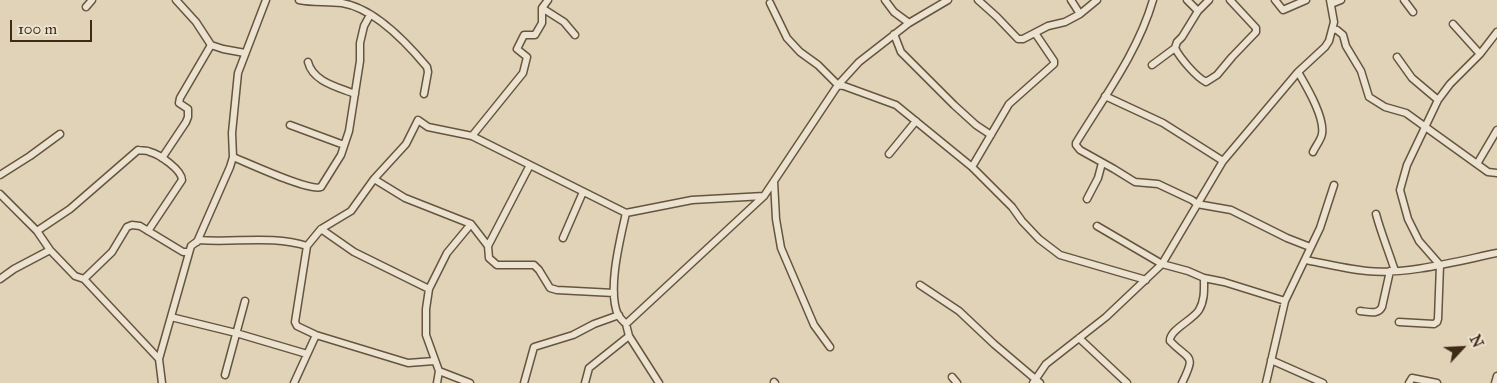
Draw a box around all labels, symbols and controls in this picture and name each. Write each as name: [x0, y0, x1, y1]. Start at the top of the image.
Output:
scale bar: [12, 10, 95, 42]
text: 100 m: [18, 20, 57, 38]
north arrow: [1437, 323, 1487, 373]
text: N: [1466, 332, 1486, 350]

